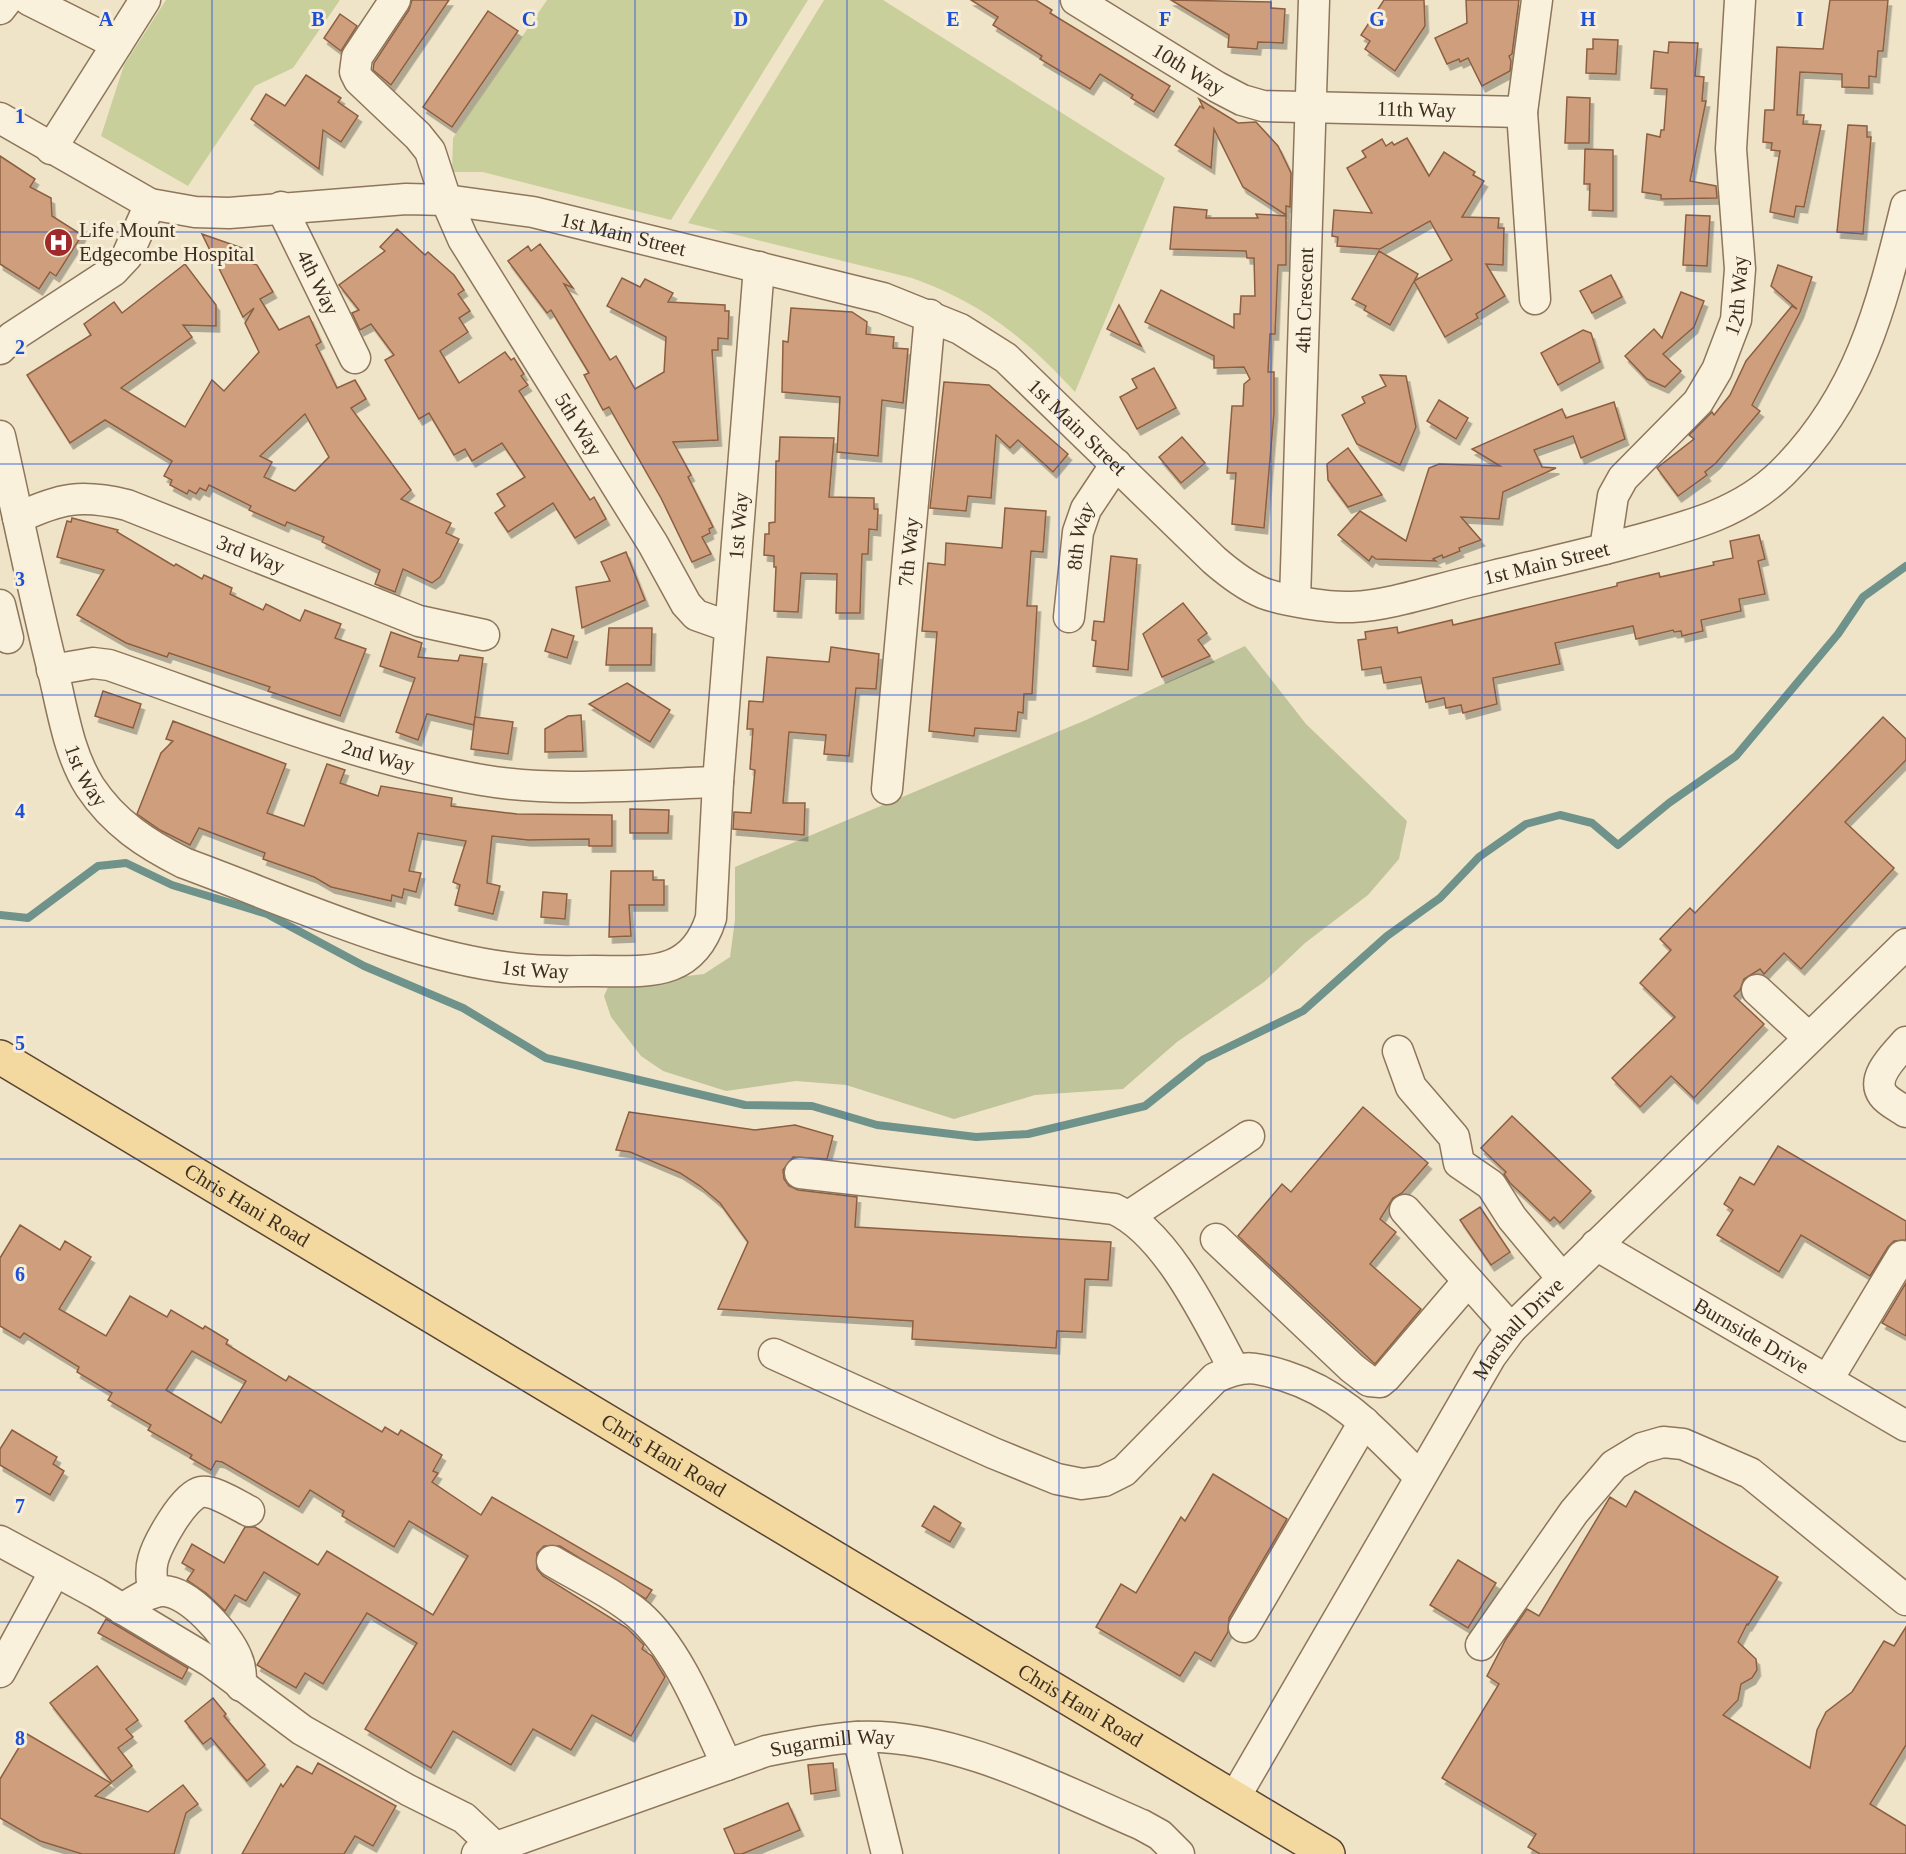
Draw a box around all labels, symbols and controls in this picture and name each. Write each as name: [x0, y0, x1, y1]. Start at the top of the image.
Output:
text: A: [99, 8, 114, 30]
text: B: [311, 8, 325, 30]
text: C: [522, 8, 536, 30]
text: D: [734, 8, 748, 30]
text: E: [946, 8, 960, 30]
text: F: [1159, 8, 1171, 30]
text: G: [1369, 8, 1385, 30]
text: H: [1580, 8, 1596, 30]
text: I: [1796, 8, 1804, 30]
street label: 10th Way: [1148, 38, 1229, 101]
street label: 11th Way: [1376, 97, 1457, 122]
text: 1: [15, 105, 25, 127]
street label: 1st Main Street: [558, 207, 689, 261]
place label: Life Mount Edgecombe Hospital: [79, 218, 255, 266]
hospital icon: Life Mount Edgecombe Hospital: [42, 226, 74, 258]
street label: 4th Way: [292, 246, 344, 319]
street label: 4th Crescent: [1291, 247, 1318, 353]
street label: 12th Way: [1719, 254, 1752, 339]
text: 2: [15, 336, 25, 358]
street label: 1st Main Street: [1023, 374, 1132, 481]
street label: 5th Way: [550, 389, 608, 461]
street label: 1st Way: [724, 491, 753, 560]
street label: 8th Way: [1062, 496, 1100, 571]
street label: 7th Way: [893, 516, 924, 588]
street label: 3rd Way: [213, 530, 289, 579]
street label: 1st Main Street: [1481, 536, 1612, 590]
text: 3: [15, 568, 25, 590]
street label: 2nd Way: [339, 734, 418, 777]
street label: 1st Way: [60, 741, 112, 812]
text: 4: [15, 800, 25, 822]
street label: 1st Way: [500, 955, 569, 983]
text: 5: [15, 1032, 25, 1054]
street label: Chris Hani Road: [180, 1159, 314, 1252]
text: 6: [15, 1263, 25, 1285]
street label: Marshall Drive: [1468, 1273, 1568, 1384]
street label: Burnside Drive: [1690, 1293, 1813, 1379]
street label: Chris Hani Road: [597, 1409, 731, 1502]
text: 7: [15, 1495, 25, 1517]
street label: Chris Hani Road: [1014, 1659, 1148, 1752]
street label: Sugarmill Way: [768, 1725, 896, 1762]
text: 8: [15, 1727, 25, 1749]

